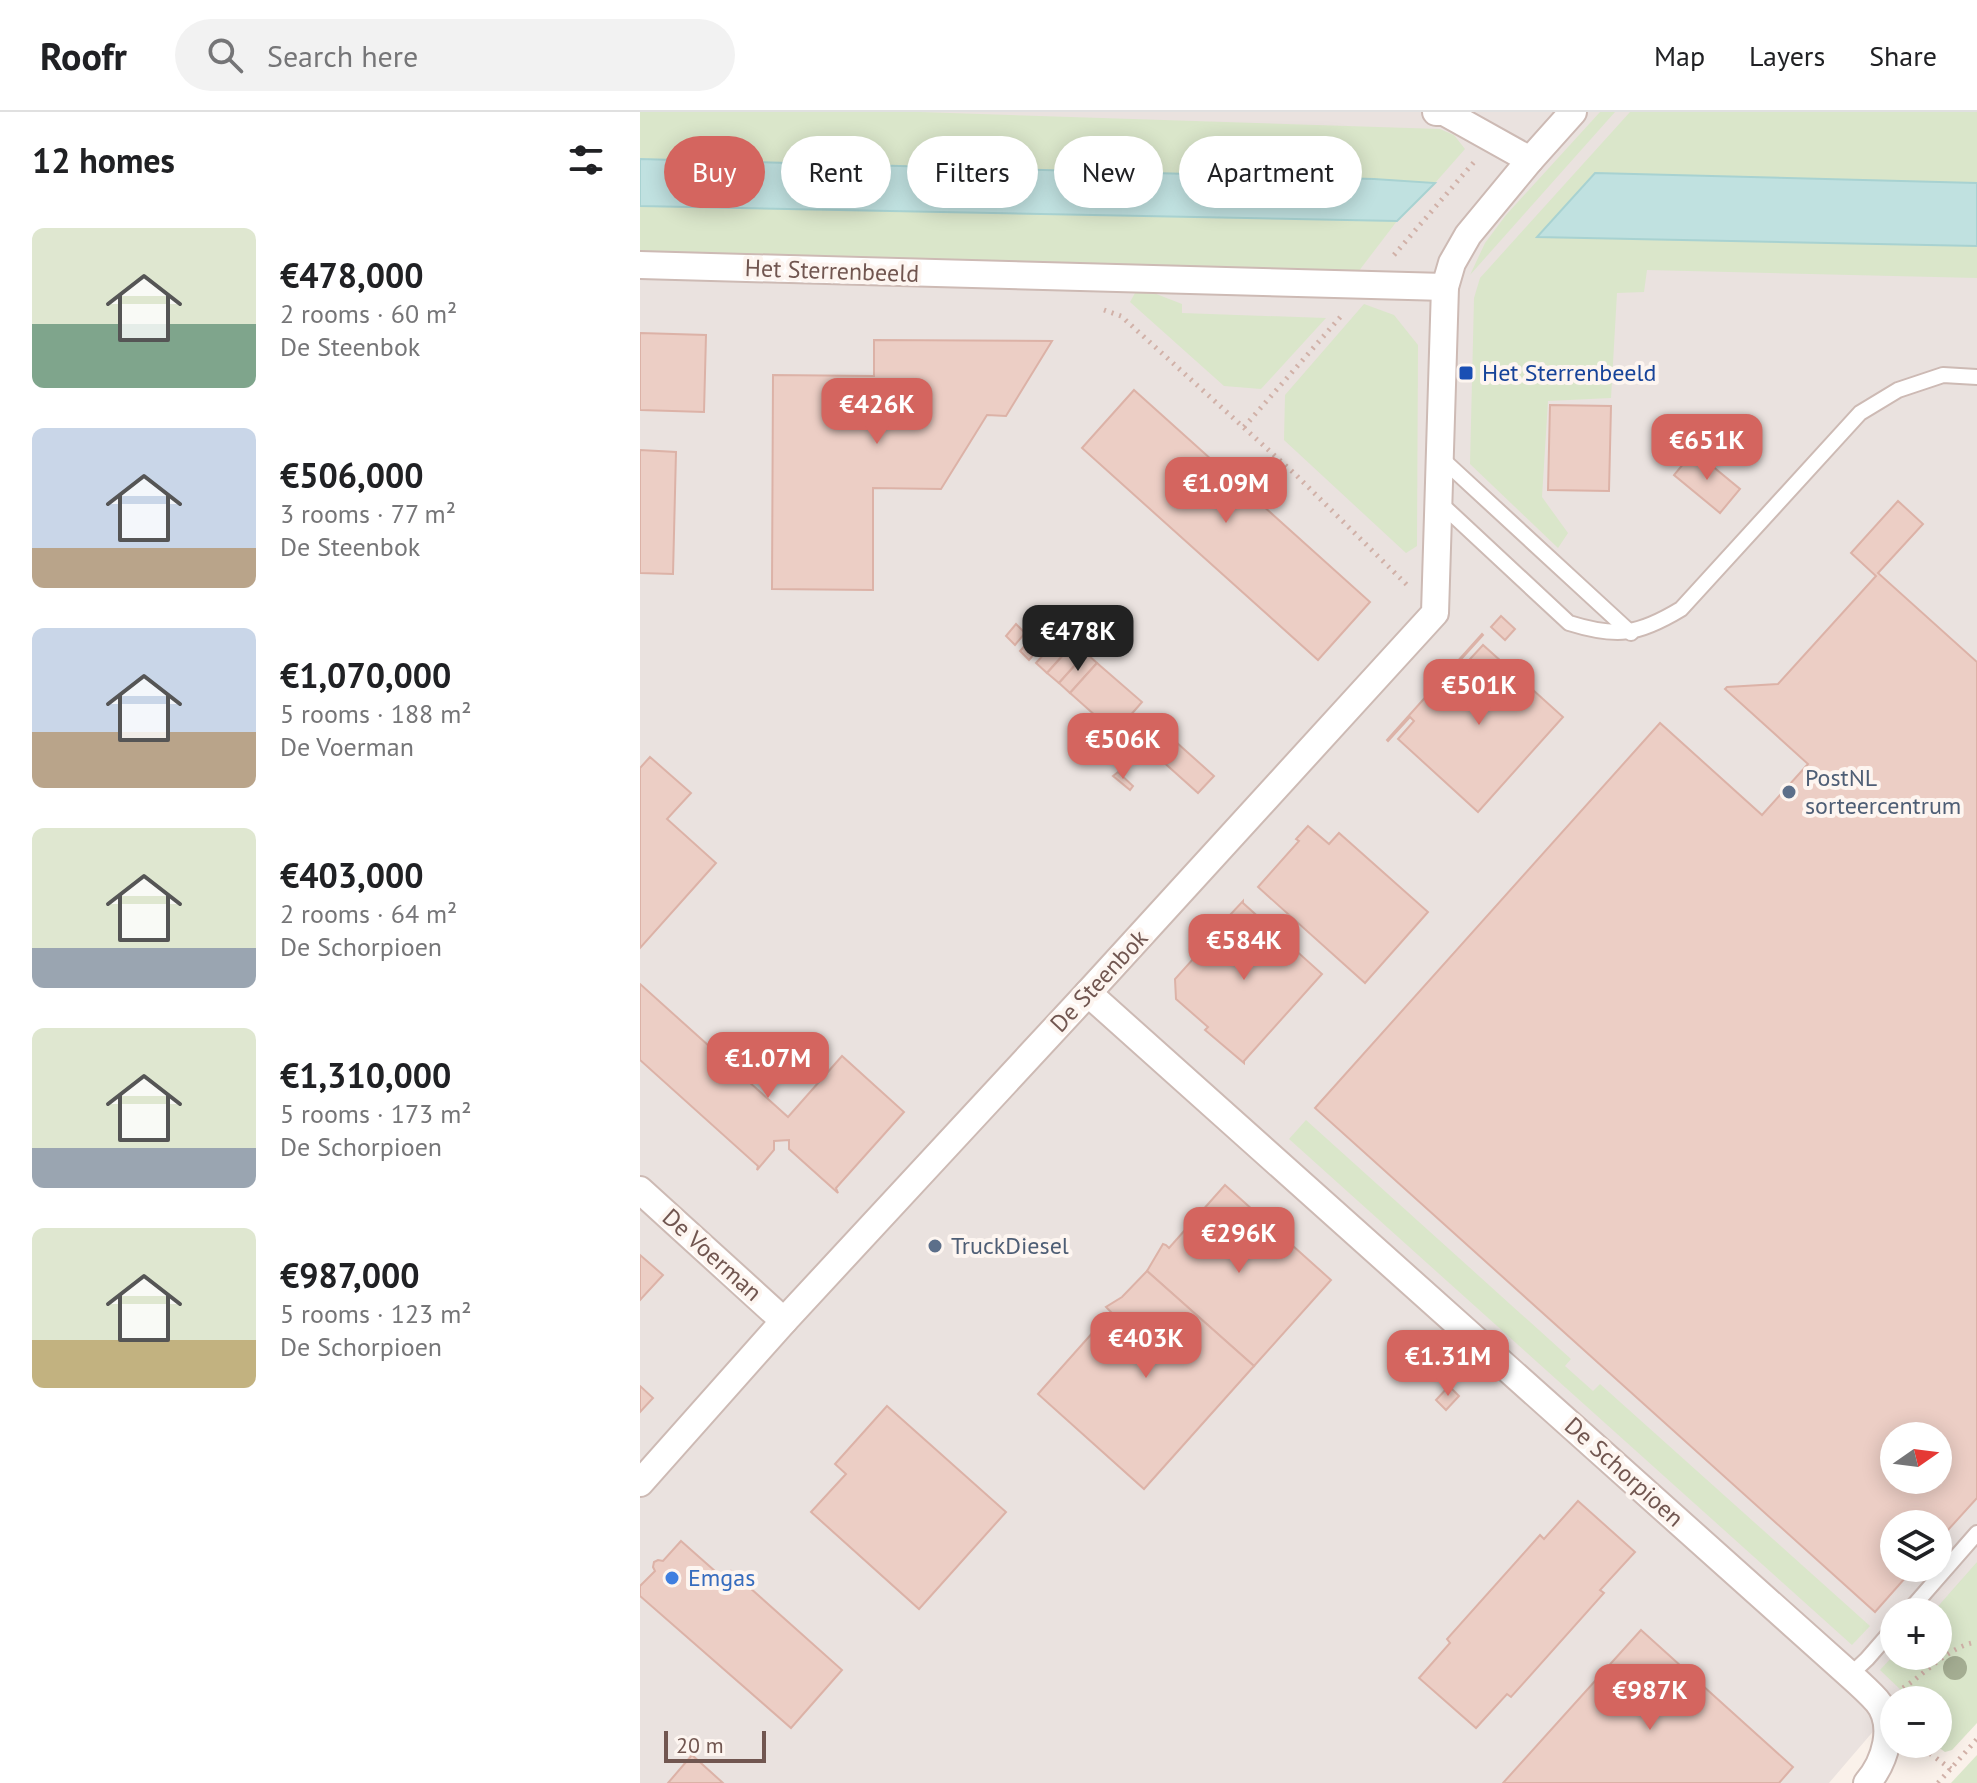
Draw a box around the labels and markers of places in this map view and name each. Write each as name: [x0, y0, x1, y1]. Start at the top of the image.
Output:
place label: Het Sterrenbeeld: [1482, 357, 1656, 388]
marker: Het Sterrenbeeld: [1457, 364, 1475, 382]
pin: €426K: [821, 378, 933, 446]
pin: €651K: [1651, 414, 1763, 482]
pin: €1.09M: [1161, 457, 1291, 525]
pin: €478K: [1022, 605, 1134, 673]
pin: €501K: [1423, 659, 1535, 727]
pin: €506K: [1067, 713, 1179, 781]
place label: PostNL sorteercentrum: [1805, 762, 1961, 821]
marker: PostNL sorteercentrum: [1780, 783, 1798, 801]
pin: €584K: [1188, 914, 1300, 982]
pin: €1.07M: [703, 1032, 833, 1100]
pin: €296K: [1183, 1207, 1295, 1275]
place label: TruckDiesel: [951, 1230, 1069, 1261]
marker: TruckDiesel: [926, 1237, 944, 1255]
pin: €403K: [1090, 1312, 1202, 1380]
pin: €1.31M: [1383, 1330, 1513, 1398]
place label: Emgas: [688, 1562, 755, 1593]
marker: Emgas: [663, 1569, 681, 1587]
pin: €987K: [1594, 1664, 1706, 1732]

